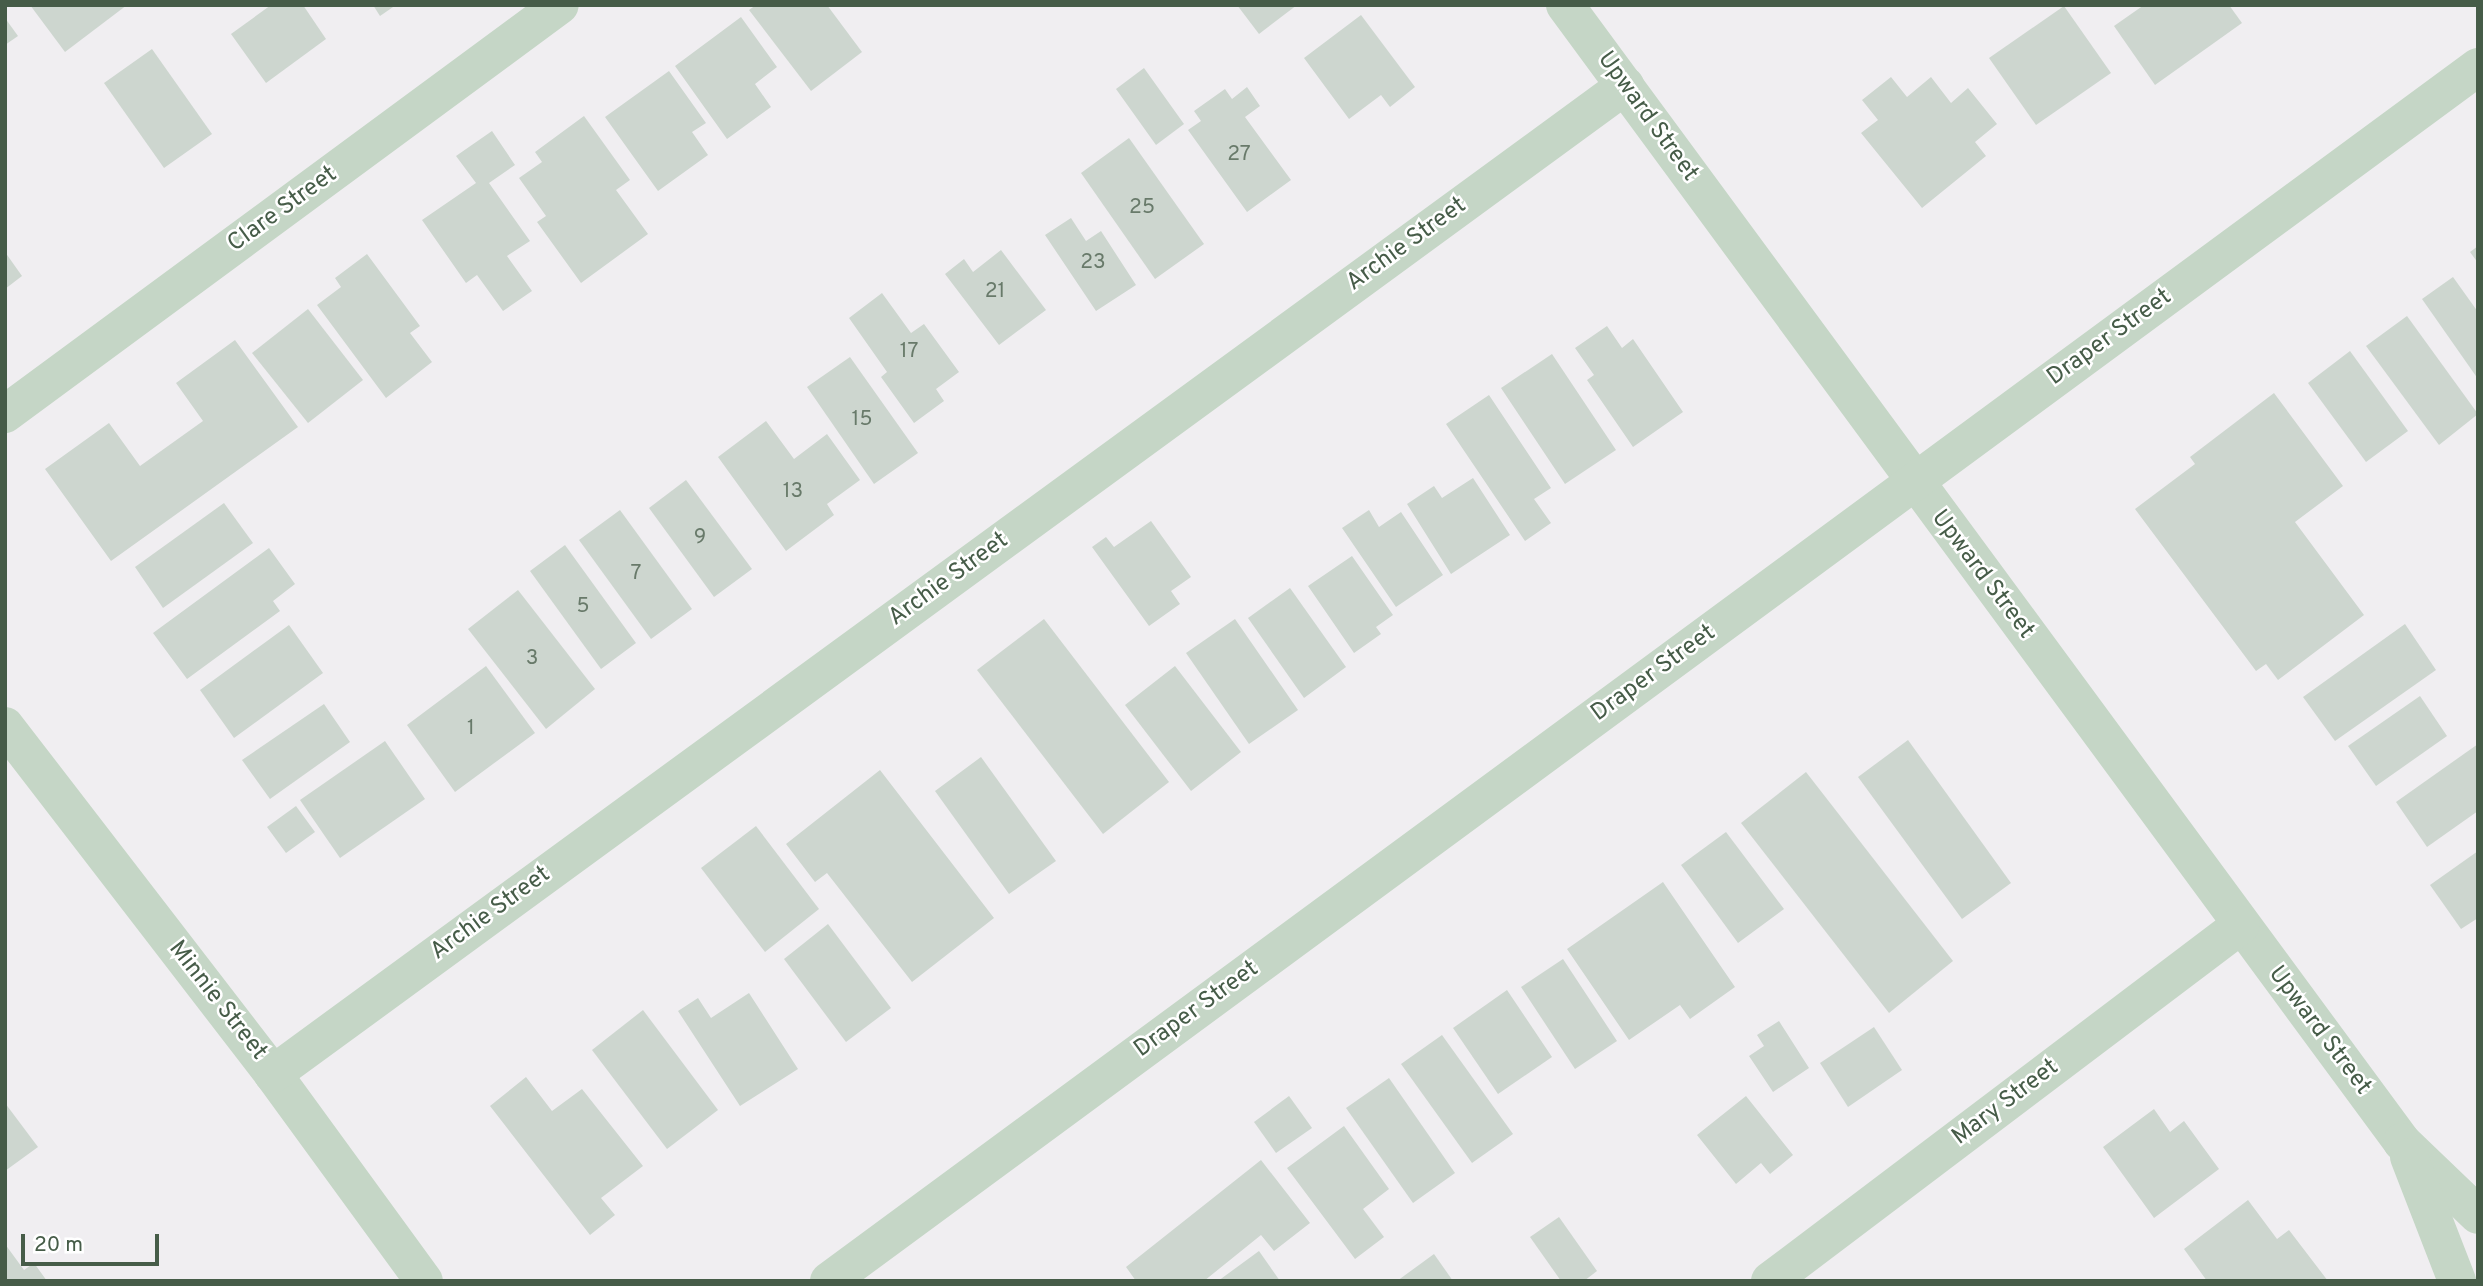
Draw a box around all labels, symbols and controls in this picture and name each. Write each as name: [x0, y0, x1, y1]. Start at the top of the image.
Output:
street label: Upward Street: [1590, 46, 1704, 188]
house number: 27: [1227, 142, 1251, 168]
street label: Clare Street: [223, 161, 343, 259]
street label: Archie Street: [1341, 192, 1473, 298]
house number: 25: [1129, 195, 1155, 221]
house number: 23: [1080, 250, 1106, 276]
house number: 21: [985, 279, 1005, 305]
street label: Draper Street: [2042, 283, 2178, 393]
house number: 17: [900, 339, 918, 365]
house number: 15: [852, 407, 872, 433]
house number: 13: [783, 479, 803, 505]
street label: Upward Street: [1924, 505, 2040, 645]
house number: 9: [694, 525, 706, 551]
street label: Archie Street: [883, 527, 1015, 633]
house number: 7: [631, 561, 641, 587]
house number: 5: [576, 594, 590, 620]
street label: Draper Street: [1586, 619, 1722, 729]
house number: 3: [526, 646, 538, 672]
house number: 1: [467, 716, 475, 742]
street label: Archie Street: [425, 861, 557, 967]
street label: Minnie Street: [161, 936, 273, 1066]
street label: Draper Street: [1129, 955, 1265, 1065]
street label: Upward Street: [2261, 961, 2377, 1101]
street label: Mary Street: [1947, 1054, 2065, 1152]
scale bar: [24, 1220, 163, 1264]
text: 20 m: [34, 1232, 83, 1259]

